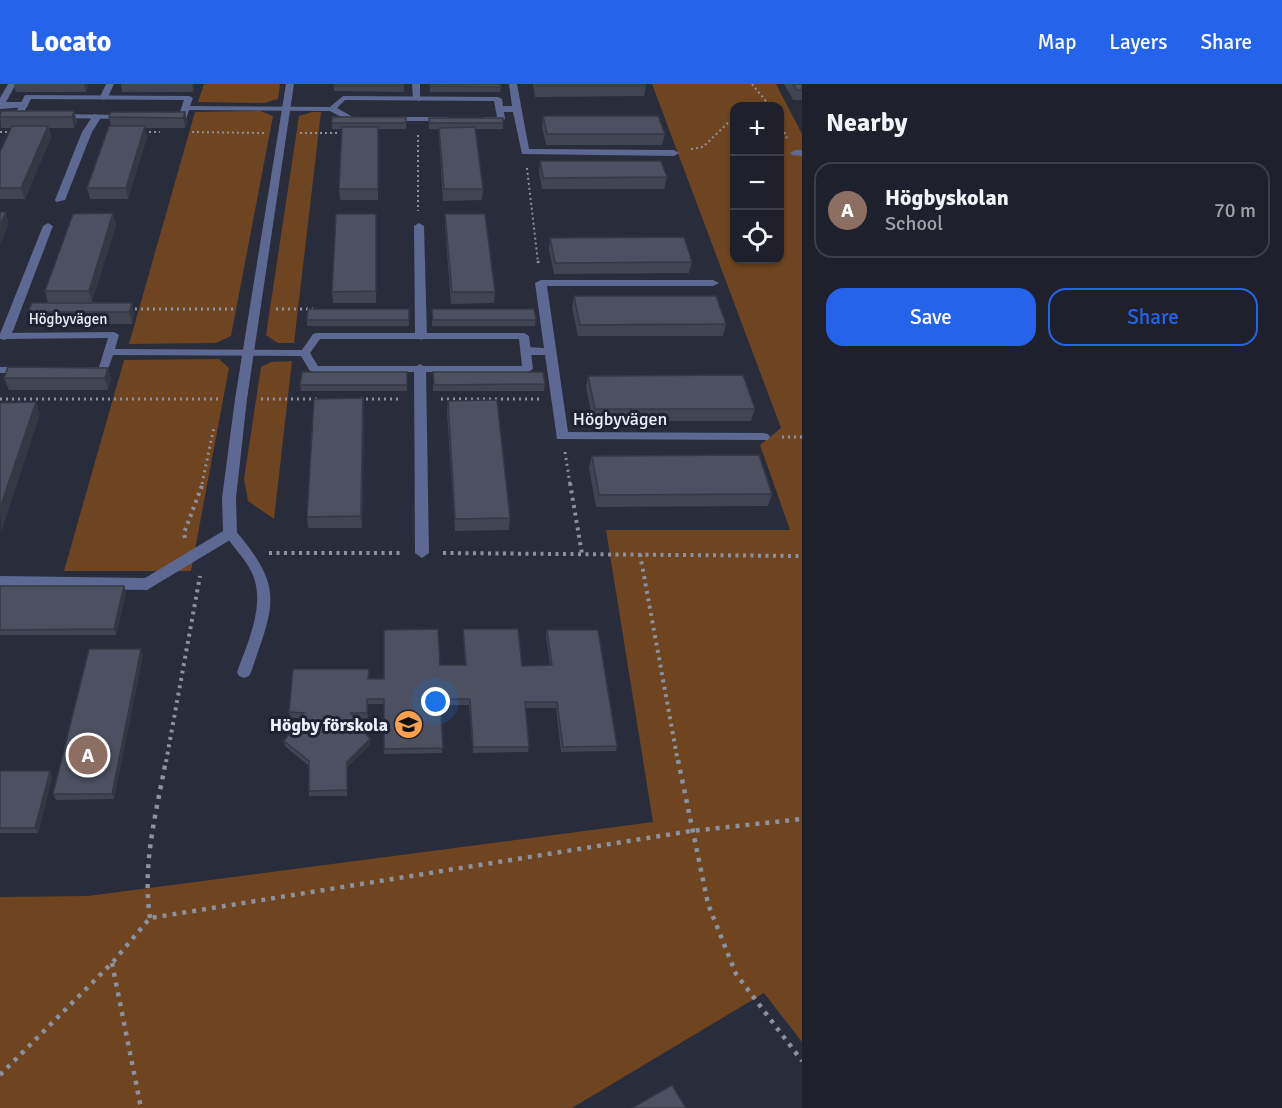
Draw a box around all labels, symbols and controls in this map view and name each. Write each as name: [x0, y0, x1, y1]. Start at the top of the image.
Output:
text: Locato: [30, 25, 111, 59]
text: Map: [1038, 29, 1076, 55]
text: Layers: [1109, 29, 1167, 55]
text: Share: [1200, 29, 1252, 55]
map controls: [730, 102, 784, 264]
button: +: [730, 102, 784, 156]
text: Nearby: [826, 107, 907, 139]
button: −: [730, 156, 784, 210]
text: Högbyskolan: [885, 184, 1009, 211]
text: A: [841, 198, 854, 223]
text: 70 m: [1214, 198, 1256, 223]
button: locate: [730, 210, 784, 264]
text: School: [885, 211, 943, 236]
button: Save: [826, 288, 1036, 346]
button: Share: [1048, 288, 1258, 346]
street label: Högbyvägen: [29, 310, 107, 328]
street label: Högbyvägen: [573, 408, 667, 430]
your location: [421, 687, 450, 716]
school or university icon: Högby förskola: [393, 709, 425, 741]
place label: Högby förskola: [270, 714, 388, 736]
pin: A: [68, 732, 107, 778]

